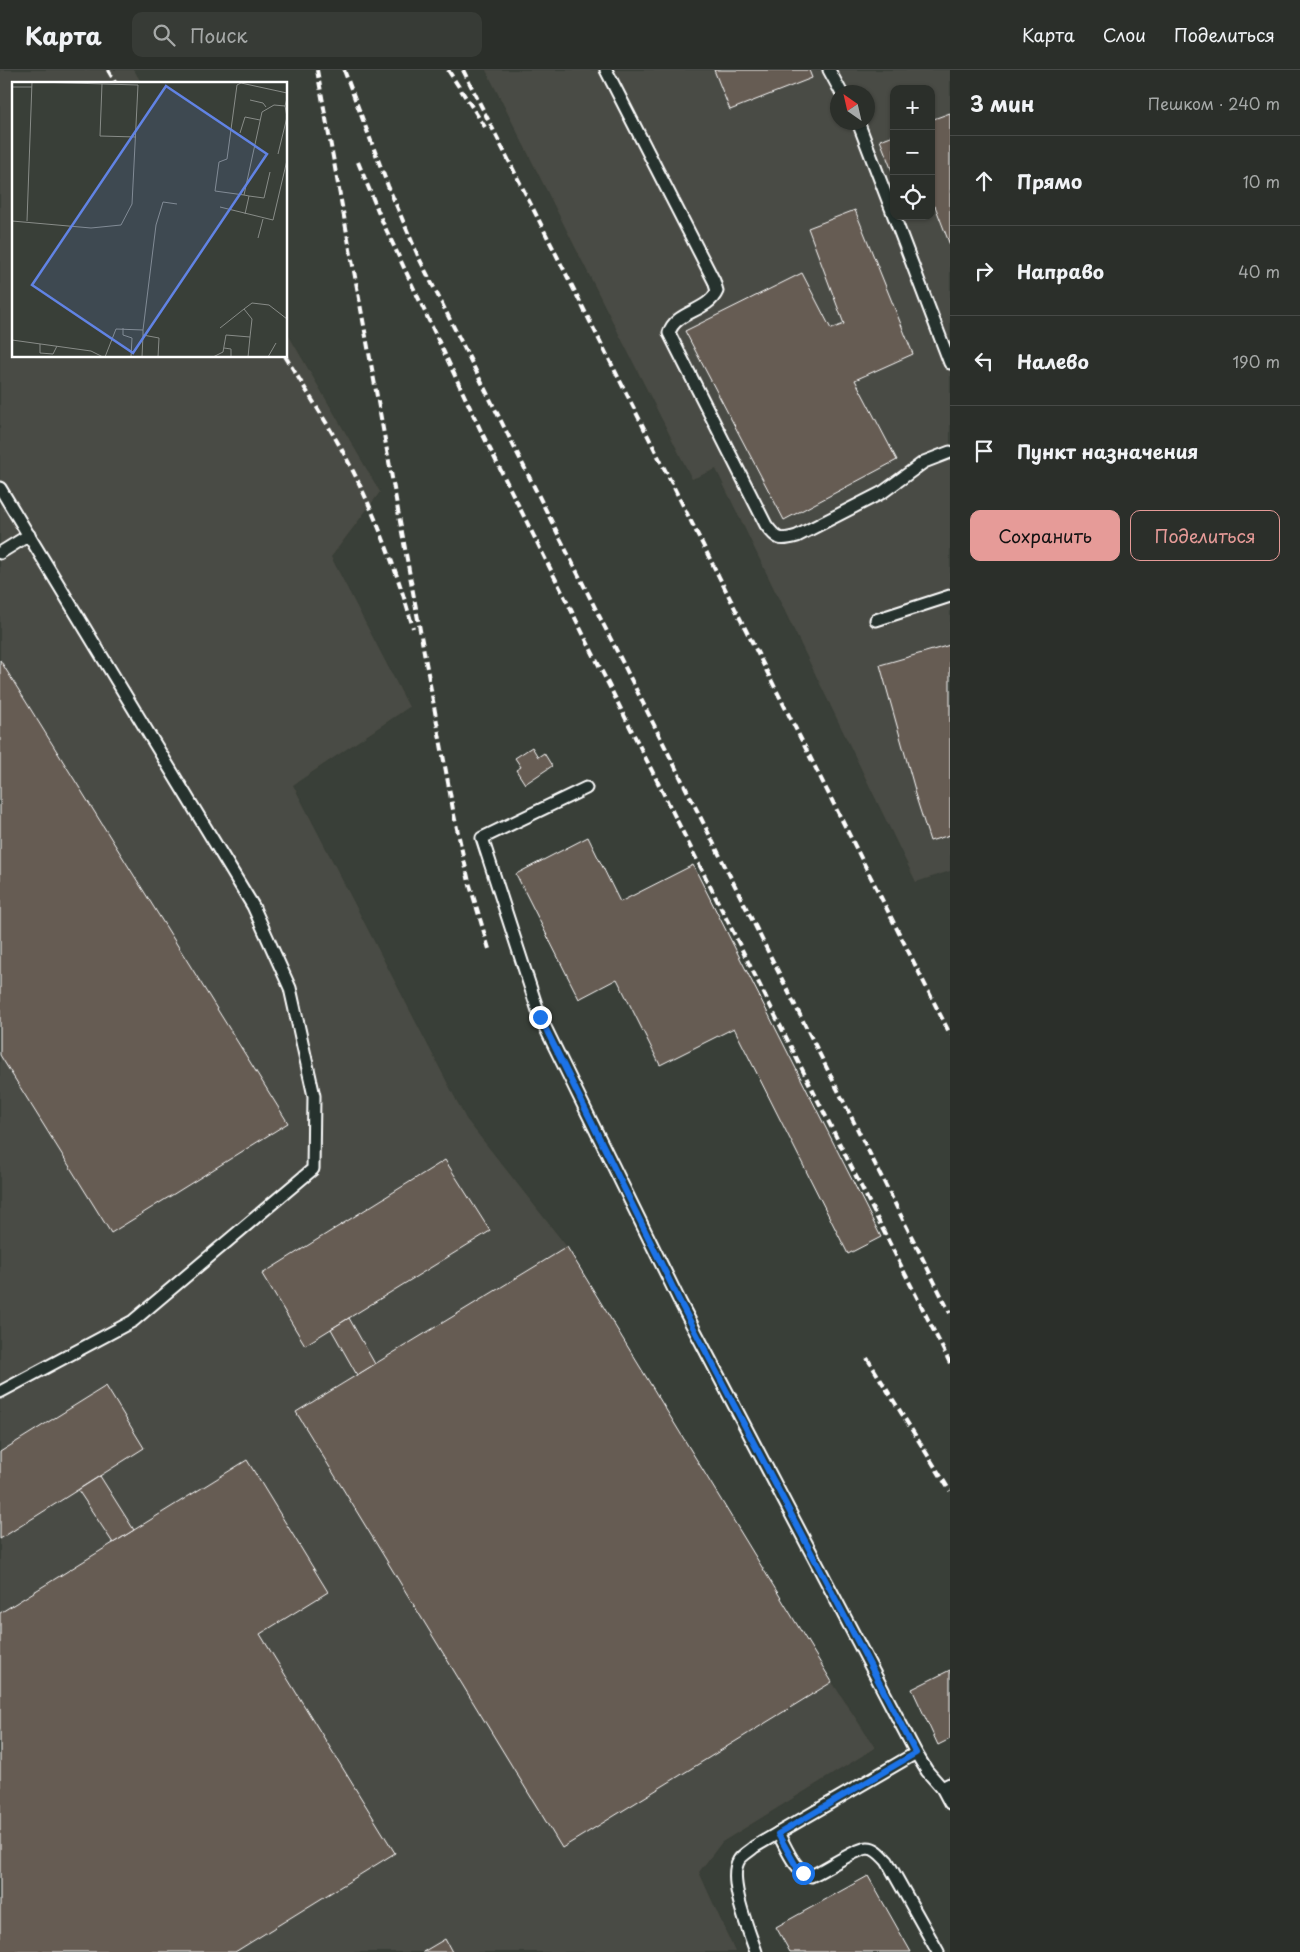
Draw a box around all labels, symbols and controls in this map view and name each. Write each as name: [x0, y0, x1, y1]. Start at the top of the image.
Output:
search box: [132, 12, 482, 57]
text: Карта: [25, 17, 102, 53]
icon: search: [150, 21, 178, 49]
text: Поиск: [190, 21, 248, 49]
text: Карта: [1022, 21, 1075, 48]
text: Слои: [1103, 21, 1146, 48]
text: Поделиться: [1174, 21, 1275, 48]
inset map: [12, 82, 288, 358]
north arrow: [830, 85, 875, 130]
map controls: [890, 85, 935, 220]
button: +: [890, 85, 935, 130]
text: 3 мин: [970, 87, 1034, 119]
text: Пешком · 240 m: [1148, 91, 1280, 115]
button: −: [890, 130, 935, 175]
icon: ahead: [970, 167, 998, 195]
text: Прямо: [1017, 167, 1082, 195]
text: 10 m: [1243, 169, 1280, 193]
button: locate: [890, 175, 935, 220]
icon: right: [970, 257, 998, 285]
text: Направо: [1017, 257, 1104, 285]
text: 40 m: [1238, 259, 1280, 283]
icon: left: [970, 347, 998, 375]
text: Налево: [1017, 347, 1089, 375]
text: 190 m: [1232, 349, 1280, 373]
icon: arrive: [970, 437, 998, 465]
text: Пункт назначения: [1017, 437, 1198, 465]
button: Сохранить: [970, 510, 1120, 561]
button: Поделиться: [1130, 510, 1280, 561]
route end: [529, 1006, 552, 1029]
route start: [792, 1862, 815, 1885]

